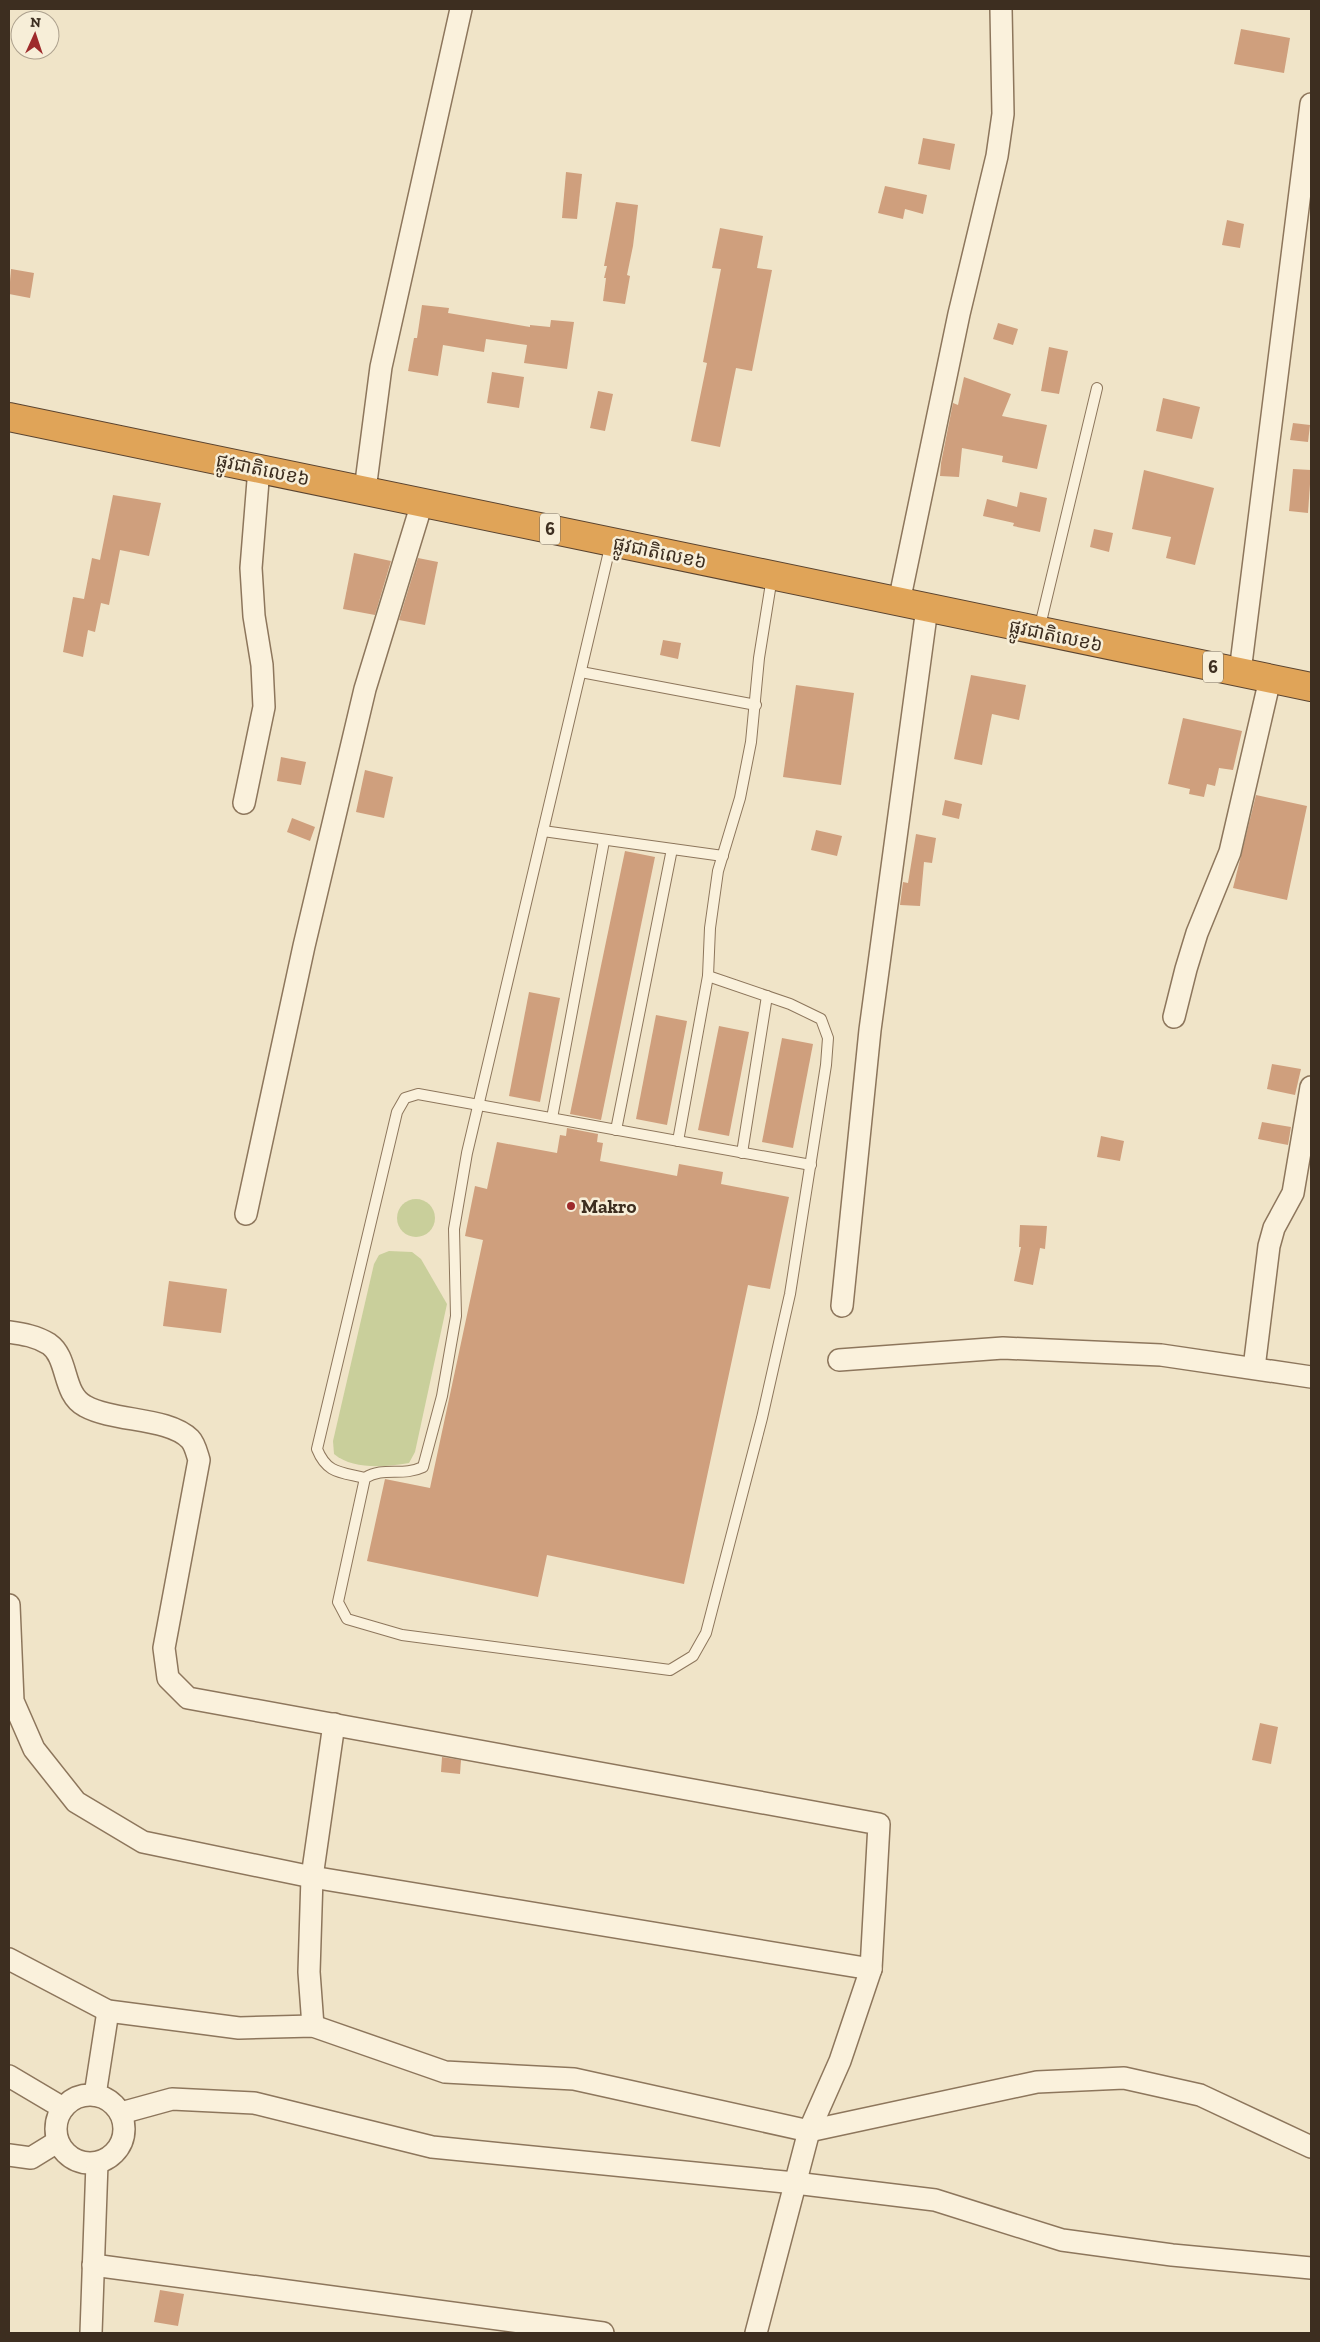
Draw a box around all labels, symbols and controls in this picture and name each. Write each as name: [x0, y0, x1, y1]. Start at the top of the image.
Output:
north arrow: [10, 10, 60, 60]
text: N: [30, 14, 42, 31]
street label: ផ្លូវជាតិលេខ៦: [213, 448, 312, 496]
road number: 6: [540, 514, 560, 544]
street label: ផ្លូវជាតិលេខ៦: [610, 531, 709, 579]
street label: ផ្លូវជាតិលេខ៦: [1006, 614, 1105, 662]
road number: 6: [1203, 652, 1223, 682]
place label: Makro: [581, 1195, 636, 1218]
marker: Makro: [565, 1200, 577, 1212]

